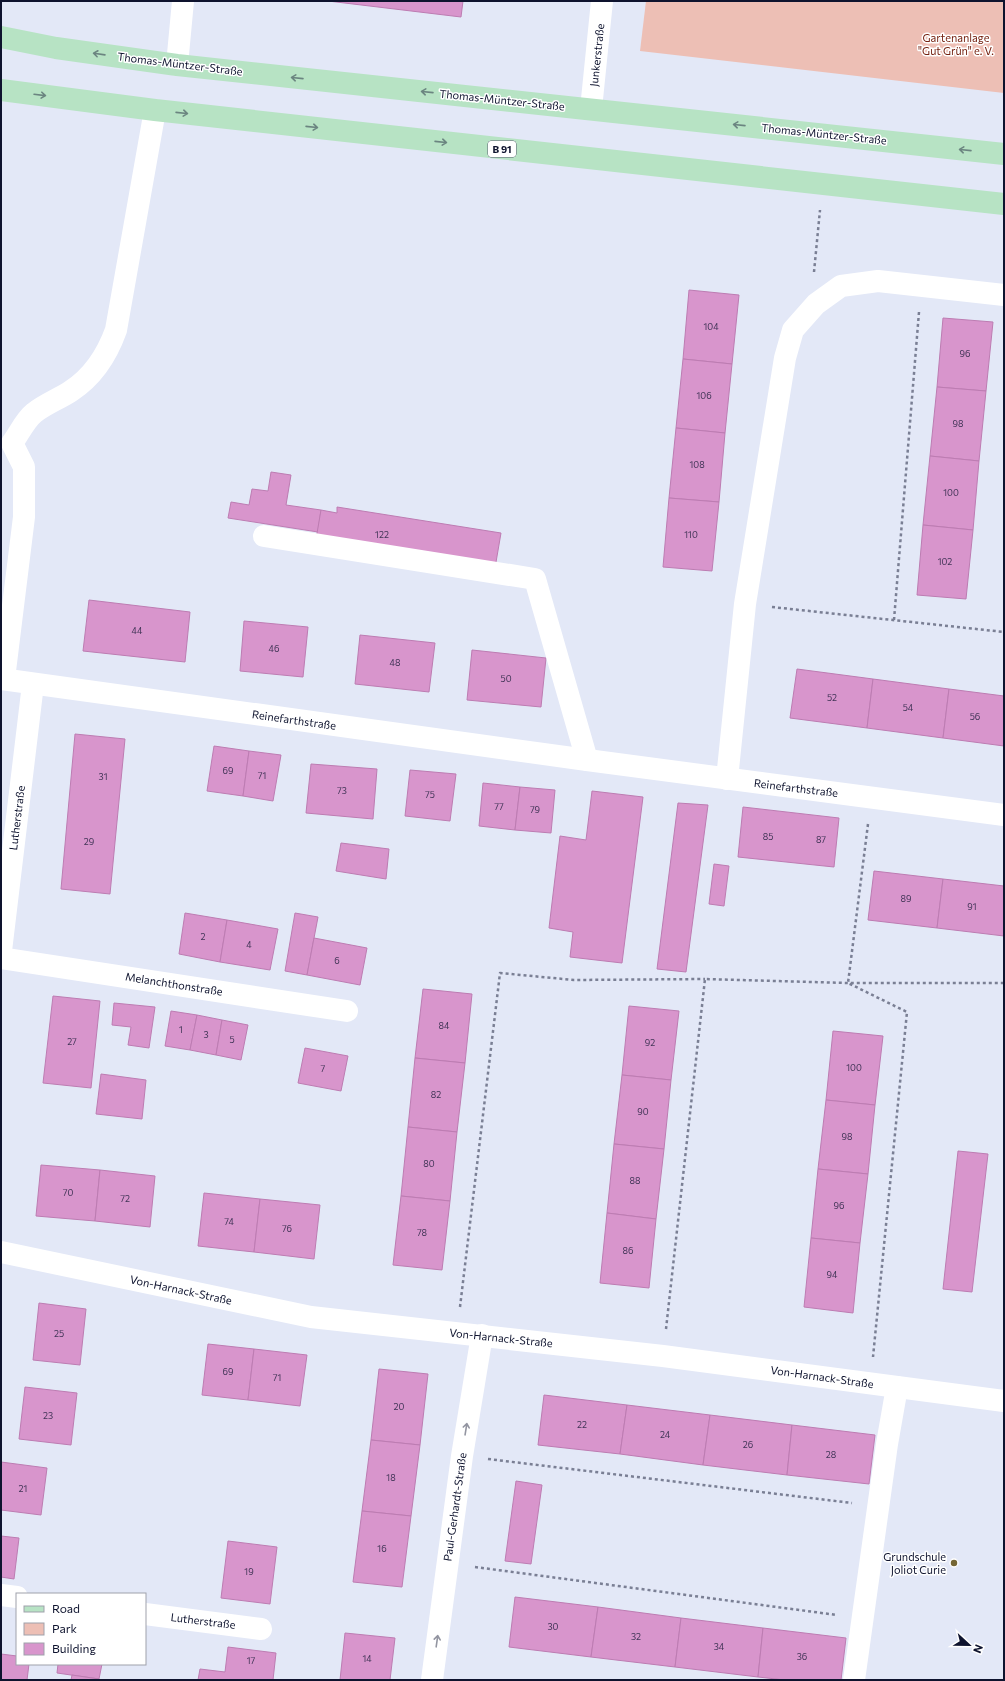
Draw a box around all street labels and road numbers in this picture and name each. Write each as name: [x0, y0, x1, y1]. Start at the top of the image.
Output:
street label: Junkerstraße: [587, 23, 607, 87]
street label: Thomas-Müntzer-Straße: [117, 49, 244, 78]
street label: Thomas-Müntzer-Straße: [439, 86, 566, 113]
street label: Thomas-Müntzer-Straße: [761, 120, 888, 147]
road number: B 91: [488, 141, 516, 157]
street label: Reinefarthstraße: [251, 707, 337, 732]
street label: Reinefarthstraße: [753, 776, 839, 799]
street label: Lutherstraße: [6, 785, 27, 851]
street label: Melanchthonstraße: [124, 969, 224, 998]
street label: Von-Harnack-Straße: [129, 1272, 233, 1307]
street label: Von-Harnack-Straße: [449, 1326, 554, 1349]
street label: Von-Harnack-Straße: [770, 1363, 875, 1390]
street label: Paul-Gerhardt-Straße: [440, 1452, 469, 1562]
street label: Lutherstraße: [170, 1610, 236, 1631]

